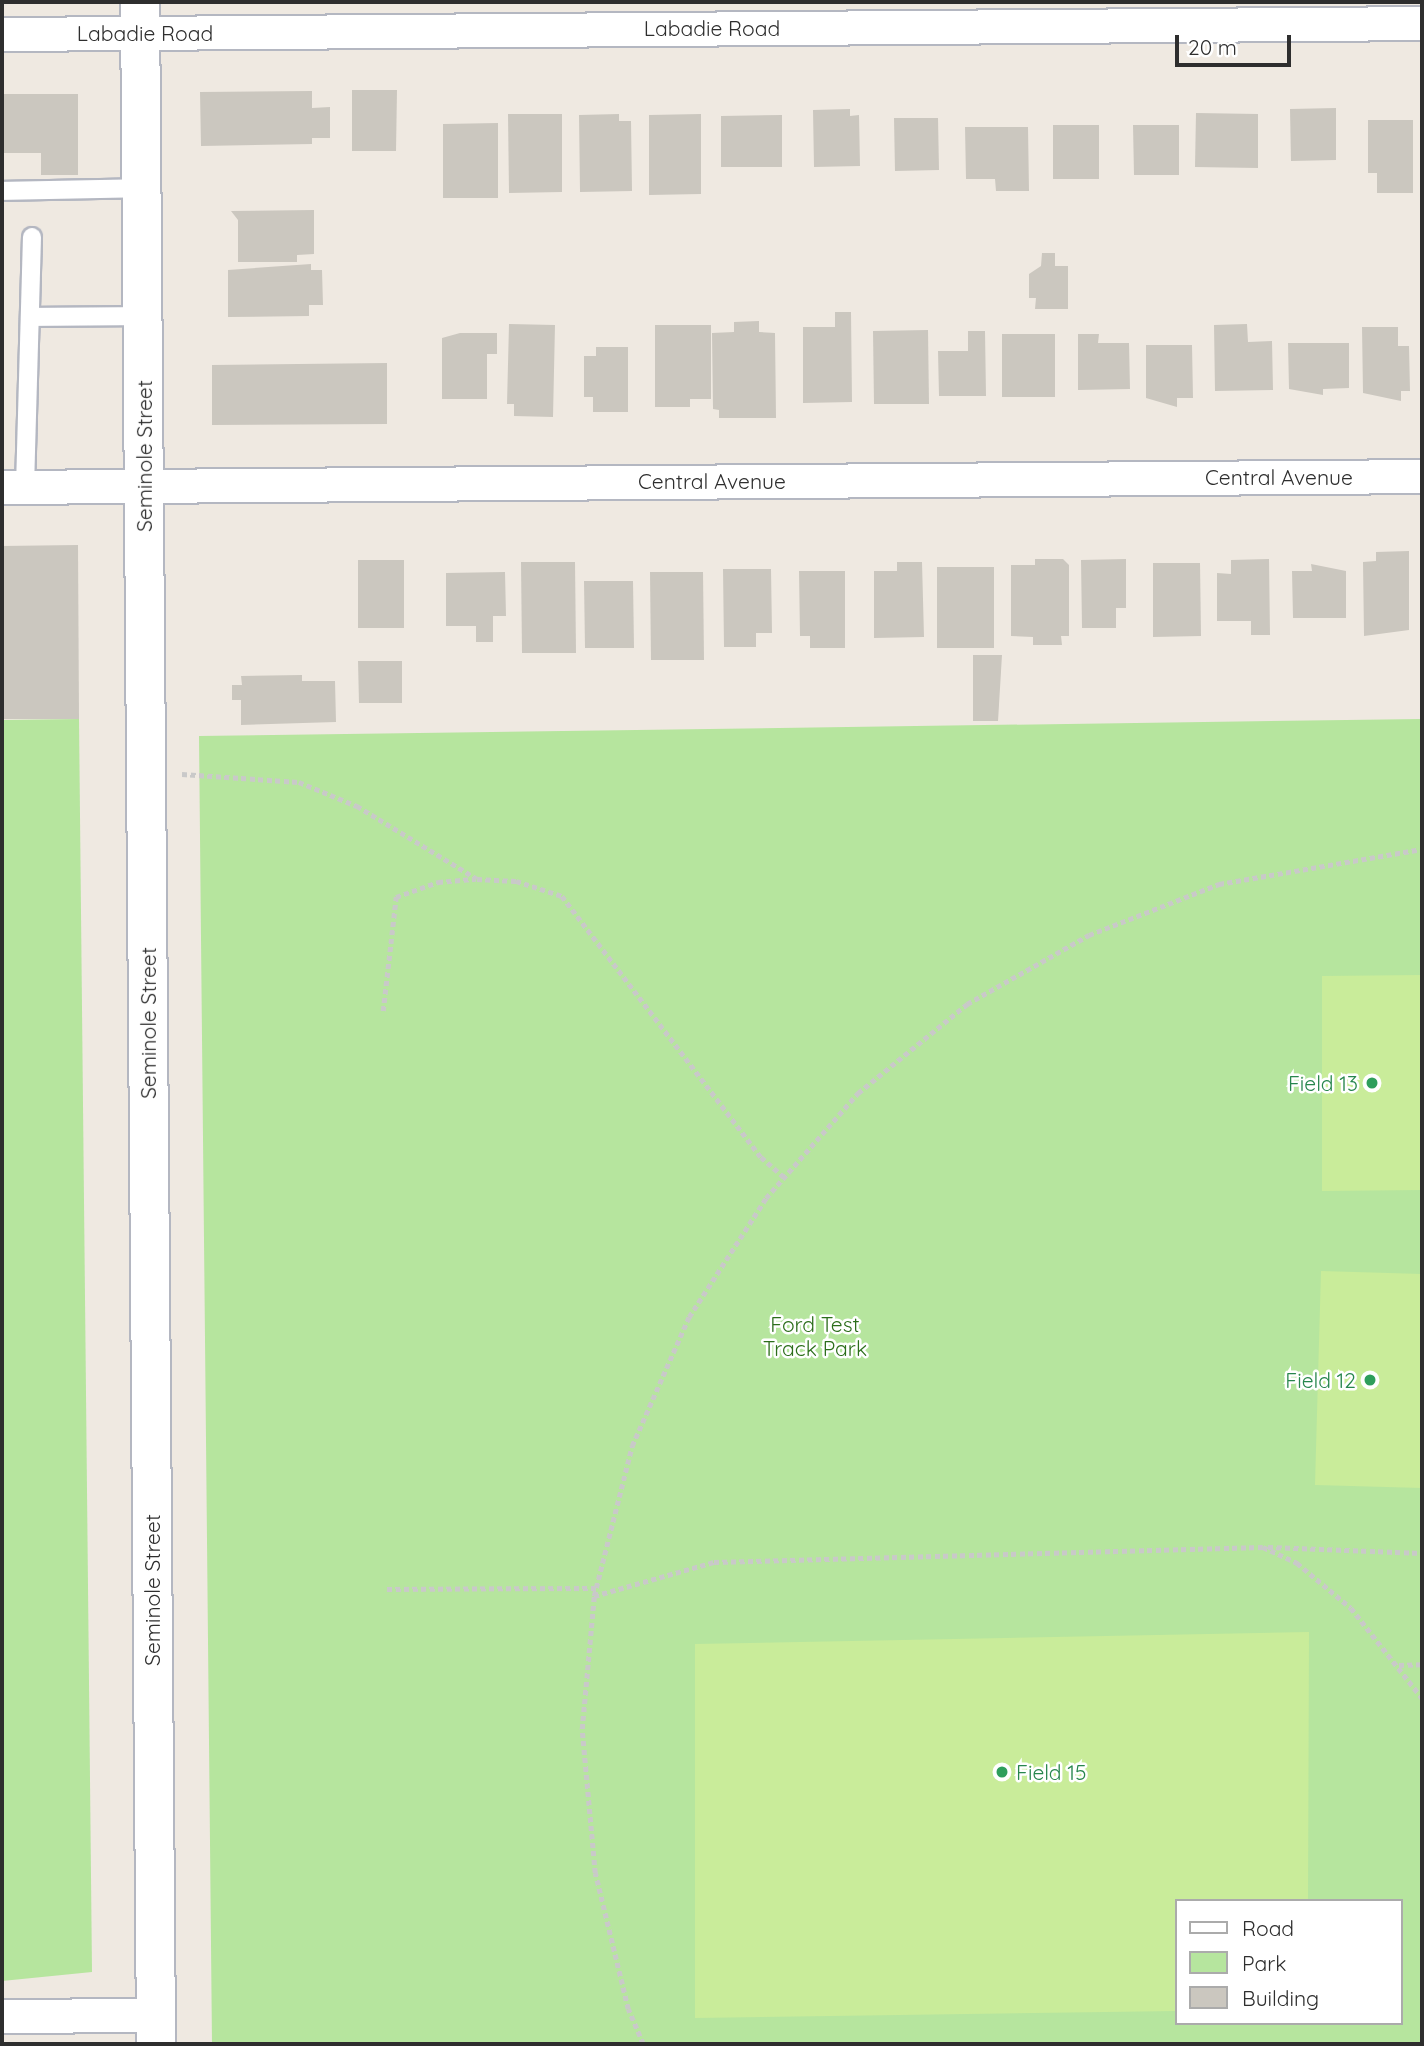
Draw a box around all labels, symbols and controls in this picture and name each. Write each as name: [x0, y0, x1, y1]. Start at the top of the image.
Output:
street label: Labadie Road: [644, 15, 780, 41]
street label: Labadie Road: [77, 20, 213, 46]
scale bar: [1179, 21, 1294, 65]
text: 20 m: [1188, 34, 1237, 60]
street label: Seminole Street: [131, 380, 157, 532]
street label: Central Avenue: [1205, 464, 1353, 490]
street label: Central Avenue: [638, 468, 786, 494]
street label: Seminole Street: [135, 947, 161, 1099]
place label: Field 13: [1288, 1070, 1358, 1096]
marker: Field 13: [1364, 1075, 1380, 1091]
park label: Ford Test Track Park: [763, 1311, 867, 1361]
place label: Field 12: [1285, 1367, 1356, 1393]
marker: Field 12: [1362, 1372, 1378, 1388]
street label: Seminole Street: [139, 1514, 165, 1666]
place label: Field 15: [1016, 1759, 1087, 1785]
marker: Field 15: [994, 1764, 1010, 1780]
legend: [1176, 1899, 1403, 2025]
text: Road: [1242, 1915, 1294, 1941]
text: Park: [1242, 1950, 1286, 1976]
text: Building: [1242, 1985, 1319, 2011]

